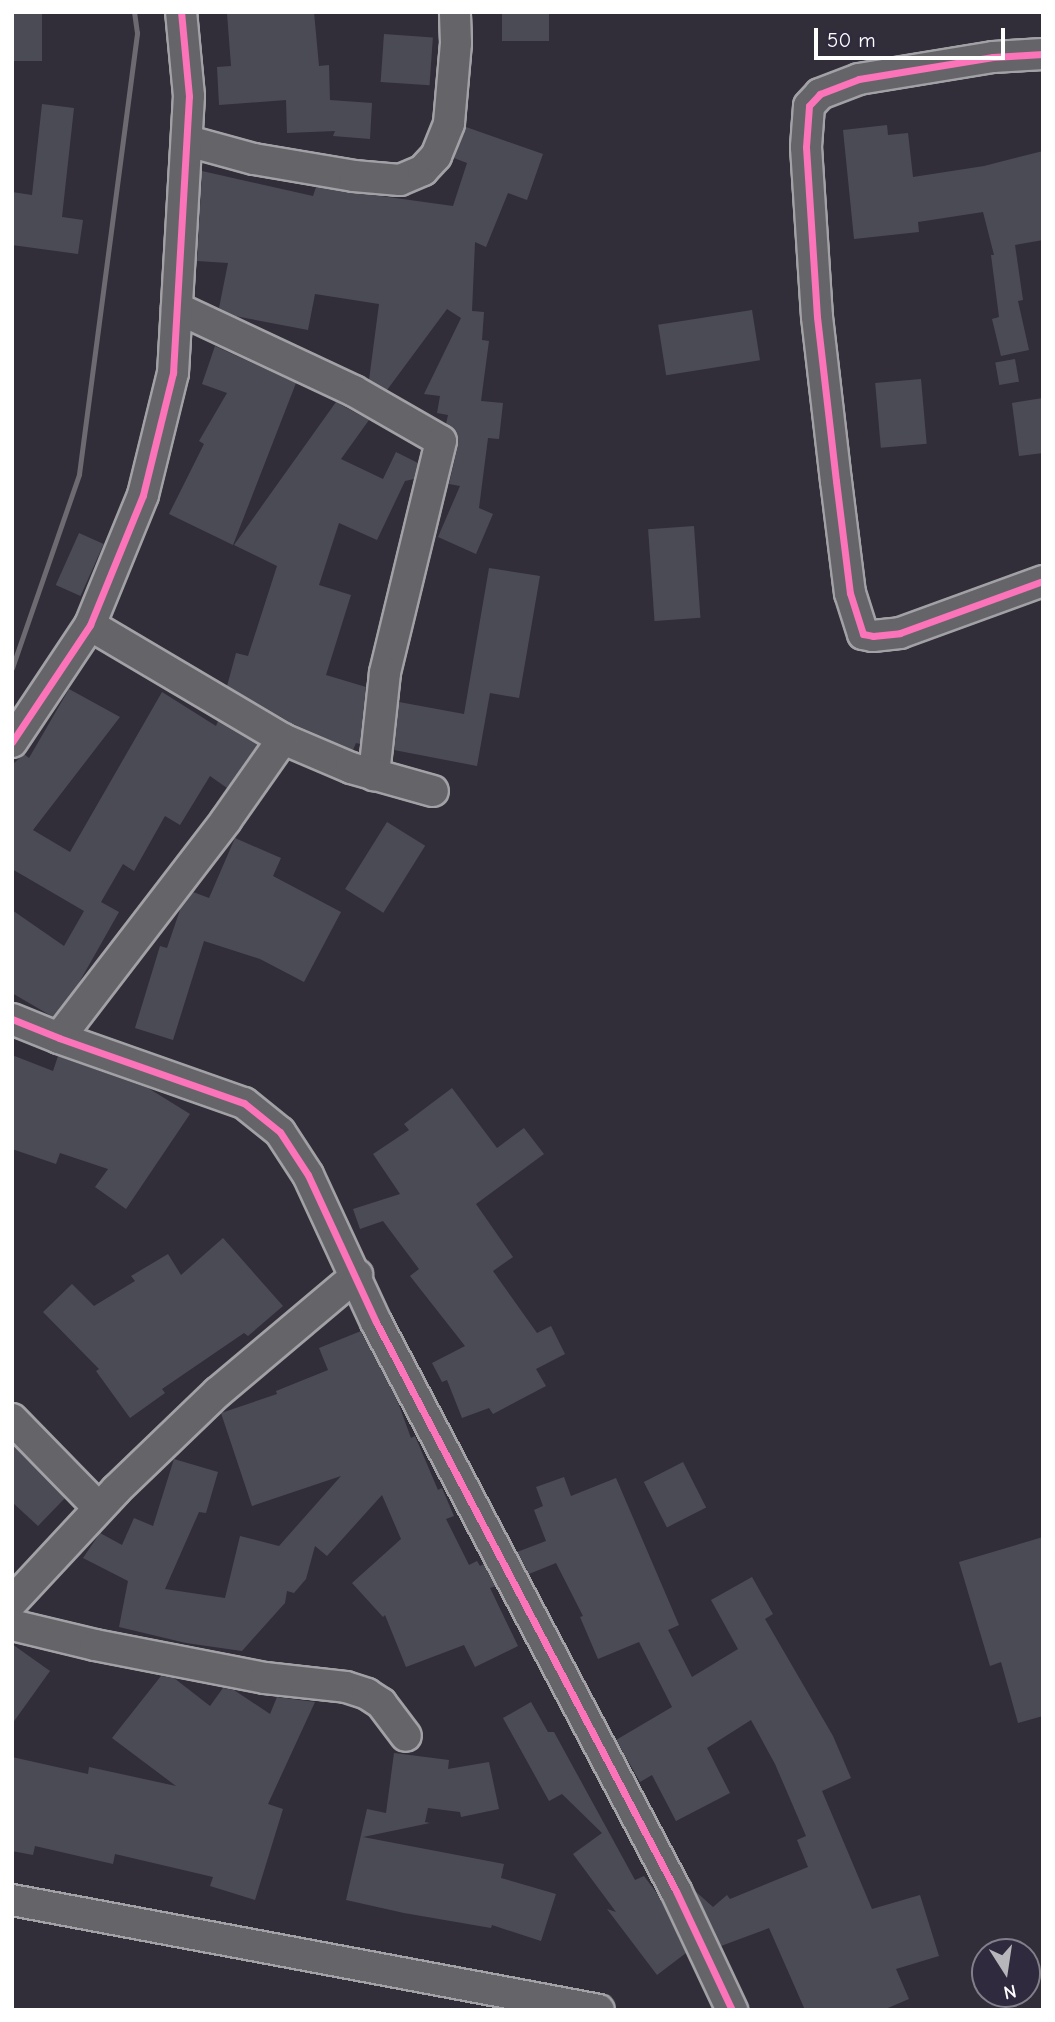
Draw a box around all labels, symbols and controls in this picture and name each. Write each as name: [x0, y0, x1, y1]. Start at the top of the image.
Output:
scale bar: [817, 14, 1008, 58]
text: 50 m: [827, 28, 876, 52]
north arrow: [971, 1938, 1041, 2008]
text: N: [1002, 1980, 1018, 2004]

